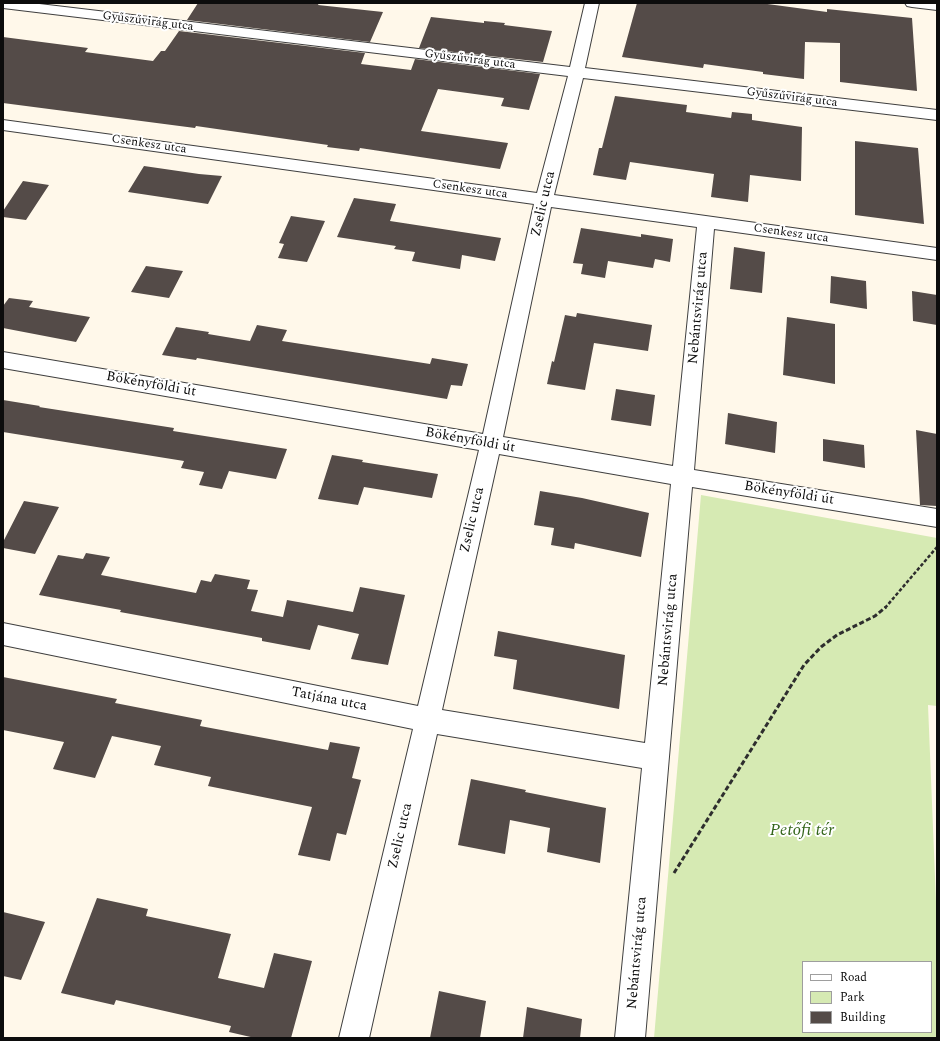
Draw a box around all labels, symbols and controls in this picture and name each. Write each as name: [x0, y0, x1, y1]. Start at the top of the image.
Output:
street label: Gyűszűvirág utca: [102, 9, 194, 35]
street label: Gyűszűvirág utca: [424, 47, 516, 73]
street label: Gyűszűvirág utca: [746, 85, 838, 111]
street label: Csenkesz utca: [111, 133, 187, 157]
street label: Zselic utca: [528, 170, 560, 238]
street label: Csenkesz utca: [432, 178, 508, 202]
street label: Csenkesz utca: [753, 222, 829, 246]
street label: Nebántsvirág utca: [686, 251, 712, 365]
street label: Bökényföldi út: [105, 369, 197, 401]
street label: Bökényföldi út: [424, 425, 516, 457]
street label: Bökényföldi út: [743, 479, 835, 509]
street label: Zselic utca: [457, 486, 489, 554]
street label: Nebántsvirág utca: [656, 573, 682, 687]
street label: Tatjána utca: [290, 684, 368, 716]
street label: Zselic utca: [385, 802, 417, 870]
park label: Petőfi tér: [770, 822, 834, 842]
street label: Nebántsvirág utca: [625, 896, 651, 1010]
legend: [802, 961, 932, 1033]
text: Road: [840, 968, 867, 987]
text: Park: [840, 988, 865, 1007]
text: Building: [840, 1008, 886, 1027]

